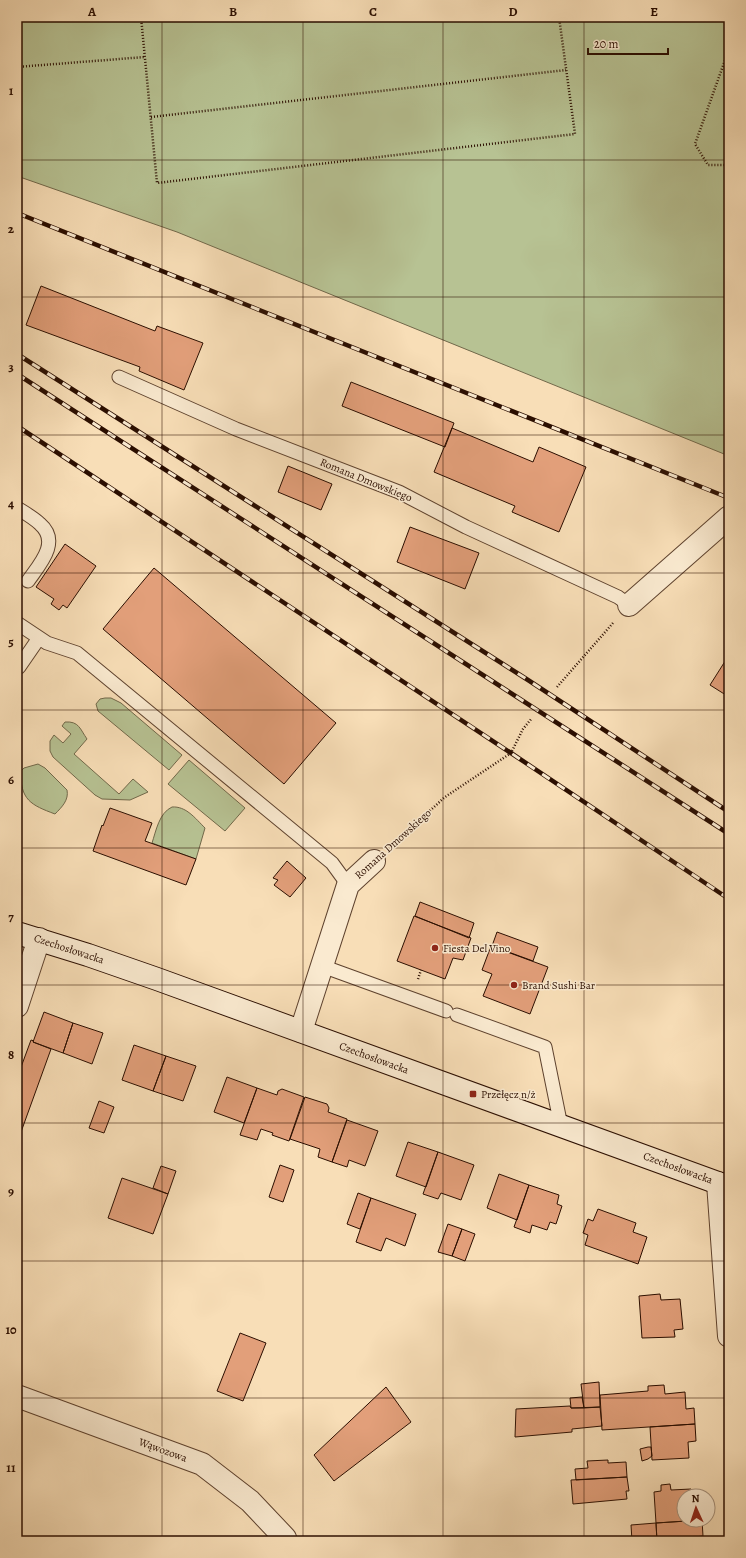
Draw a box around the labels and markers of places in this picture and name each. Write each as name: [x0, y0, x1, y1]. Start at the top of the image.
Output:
place label: Fiesta Del Vino: [443, 941, 511, 956]
marker: Fiesta Del Vino: [430, 943, 440, 953]
place label: Brand Sushi Bar: [522, 978, 595, 993]
marker: Brand Sushi Bar: [509, 980, 519, 990]
place label: Przełęcz n/ż: [481, 1087, 536, 1102]
marker: Przełęcz n/ż: [468, 1089, 478, 1099]

